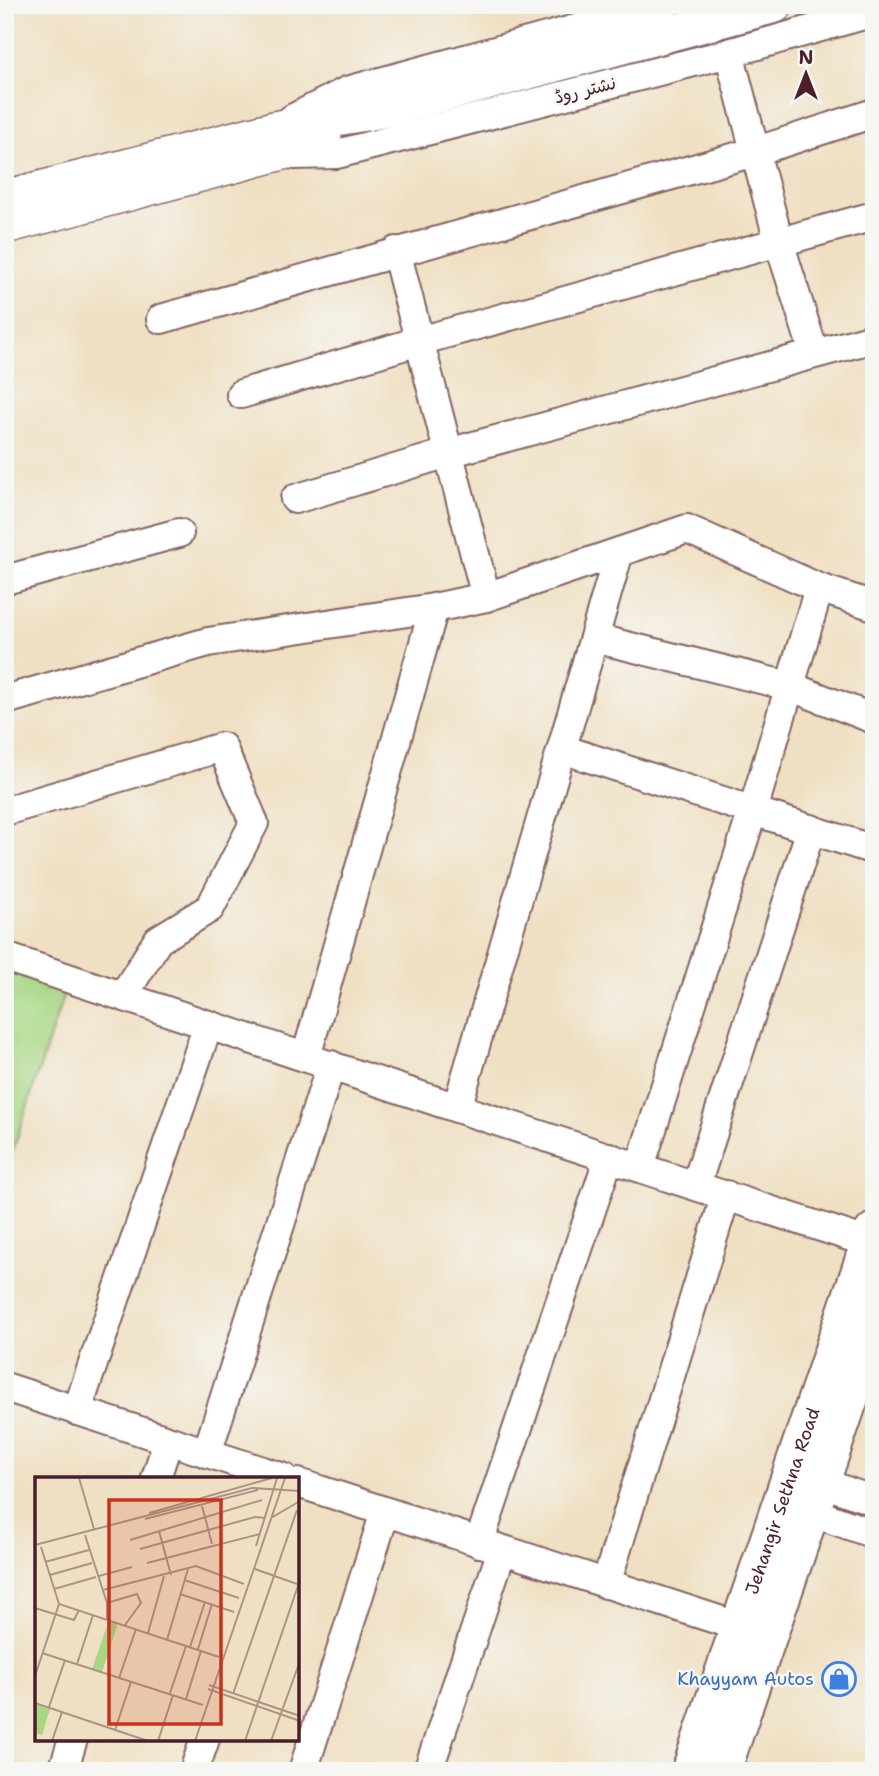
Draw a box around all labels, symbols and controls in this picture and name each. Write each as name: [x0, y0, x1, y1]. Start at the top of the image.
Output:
north arrow: [770, 38, 840, 108]
text: N: [798, 45, 814, 70]
street label: نشتر روڈ: [552, 71, 618, 109]
street label: Jehangir Sethna Road: [740, 1404, 825, 1598]
inset map: [35, 1477, 299, 1741]
shop icon: Khayyam Autos: [820, 1660, 858, 1698]
place label: Khayyam Autos: [677, 1667, 814, 1691]

